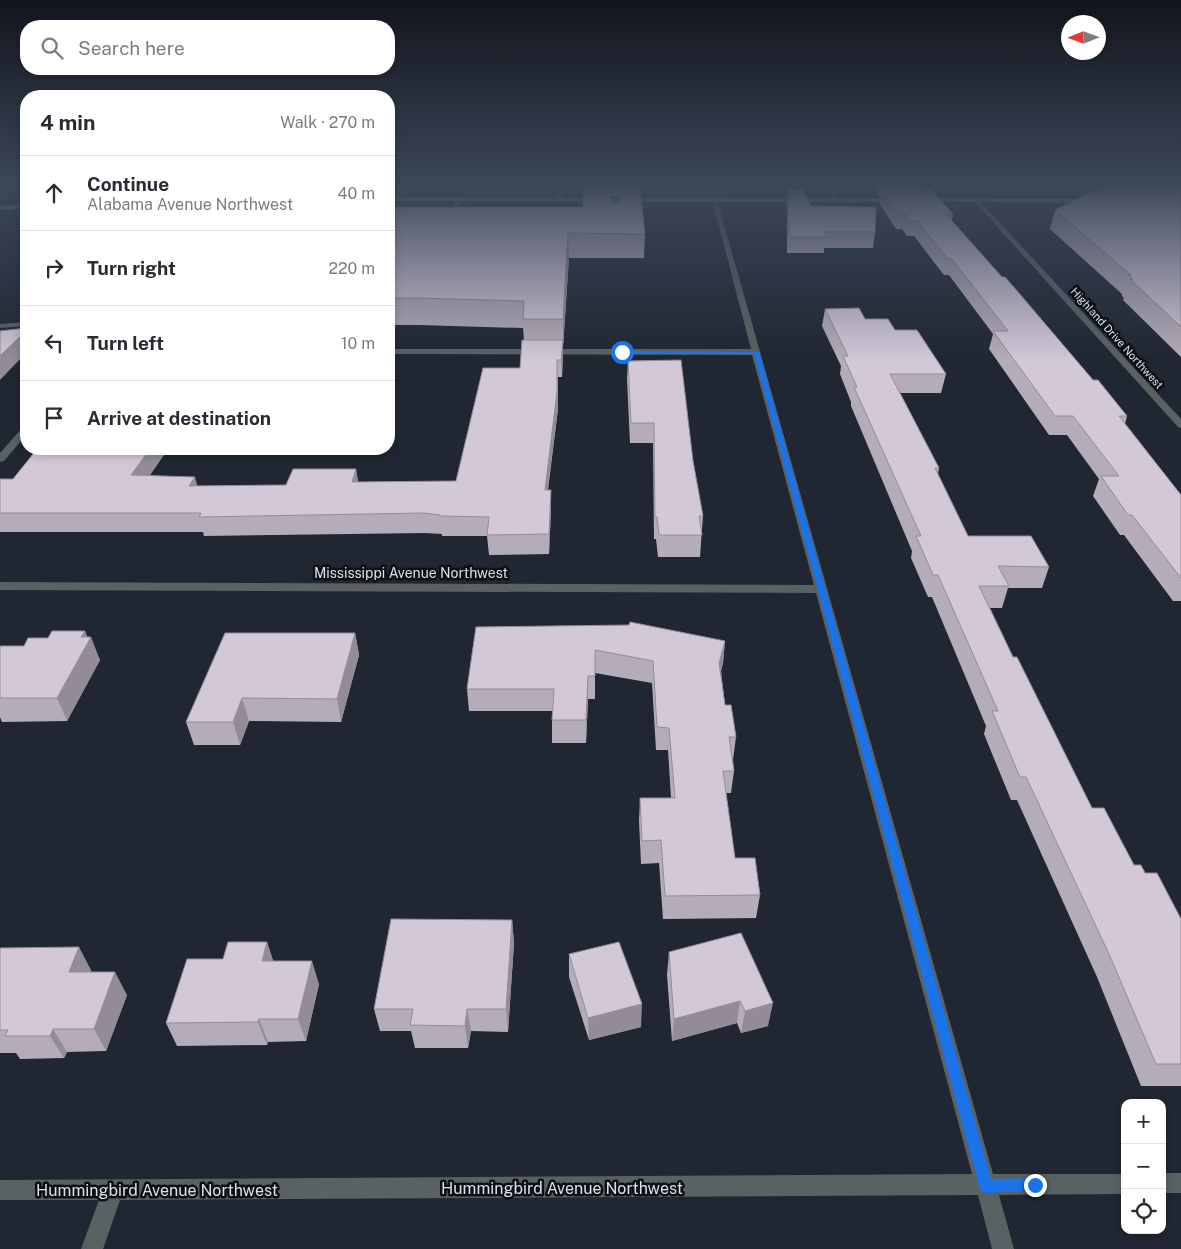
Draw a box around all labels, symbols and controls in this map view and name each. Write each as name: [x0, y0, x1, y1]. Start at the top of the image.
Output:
north arrow: [1061, 15, 1106, 60]
search box: [20, 20, 395, 75]
icon: search: [38, 34, 66, 62]
text: Search here: [78, 37, 185, 59]
text: 4 min: [40, 110, 95, 135]
text: Walk · 270 m: [280, 113, 375, 132]
text: Continue: [87, 173, 169, 195]
icon: ahead: [40, 179, 68, 207]
text: 40 m: [337, 184, 375, 203]
text: Alabama Avenue Northwest: [87, 195, 293, 214]
icon: right: [40, 254, 68, 282]
text: Turn right: [87, 257, 176, 279]
text: 220 m: [328, 259, 375, 278]
street label: Highland Drive Northwest: [1069, 285, 1165, 391]
icon: left: [40, 329, 68, 357]
text: Turn left: [87, 332, 164, 354]
text: 10 m: [341, 334, 375, 353]
route start: [611, 341, 634, 364]
icon: arrive: [40, 404, 68, 432]
text: Arrive at destination: [87, 407, 271, 429]
street label: Mississippi Avenue Northwest: [314, 565, 508, 581]
map controls: [1121, 1099, 1166, 1234]
button: +: [1121, 1099, 1166, 1144]
button: −: [1121, 1144, 1166, 1189]
route end: [1024, 1174, 1047, 1197]
street label: Hummingbird Avenue Northwest: [441, 1179, 683, 1198]
street label: Hummingbird Avenue Northwest: [36, 1181, 278, 1200]
button: locate: [1121, 1189, 1166, 1234]

